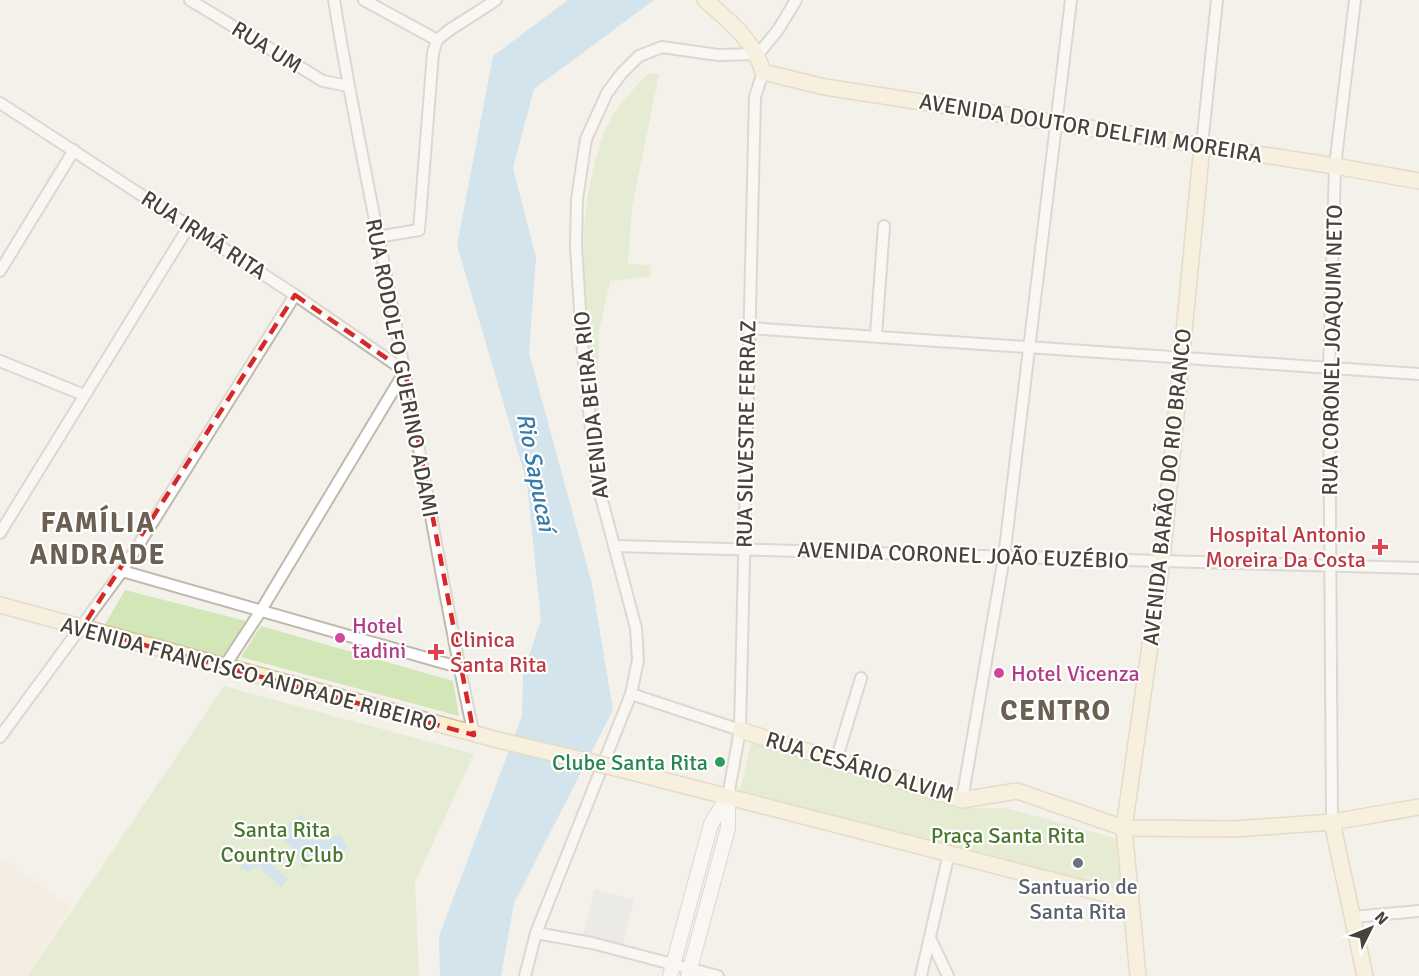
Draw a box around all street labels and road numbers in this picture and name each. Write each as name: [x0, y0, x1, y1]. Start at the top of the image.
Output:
street label: RUA UM: [227, 15, 307, 79]
street label: AVENIDA DOUTOR DELFIM MOREIRA: [918, 88, 1265, 169]
street label: RUA IRMÃ RITA: [136, 185, 272, 286]
street label: RUA CORONEL JOAQUIM NETO: [1316, 204, 1348, 496]
street label: RUA RODOLFO GUERINO ADAMI: [360, 216, 444, 520]
street label: AVENIDA BEIRA RIO: [568, 310, 614, 500]
street label: RUA SILVESTRE FERRAZ: [731, 320, 761, 548]
street label: AVENIDA BARÃO DO RIO BRANCO: [1137, 327, 1197, 647]
street label: AVENIDA CORONEL JOÃO EUZÉBIO: [797, 536, 1129, 574]
street label: AVENIDA FRANCISCO ANDRADE RIBEIRO: [58, 611, 440, 737]
street label: RUA CESÁRIO ALVIM: [762, 725, 958, 809]

